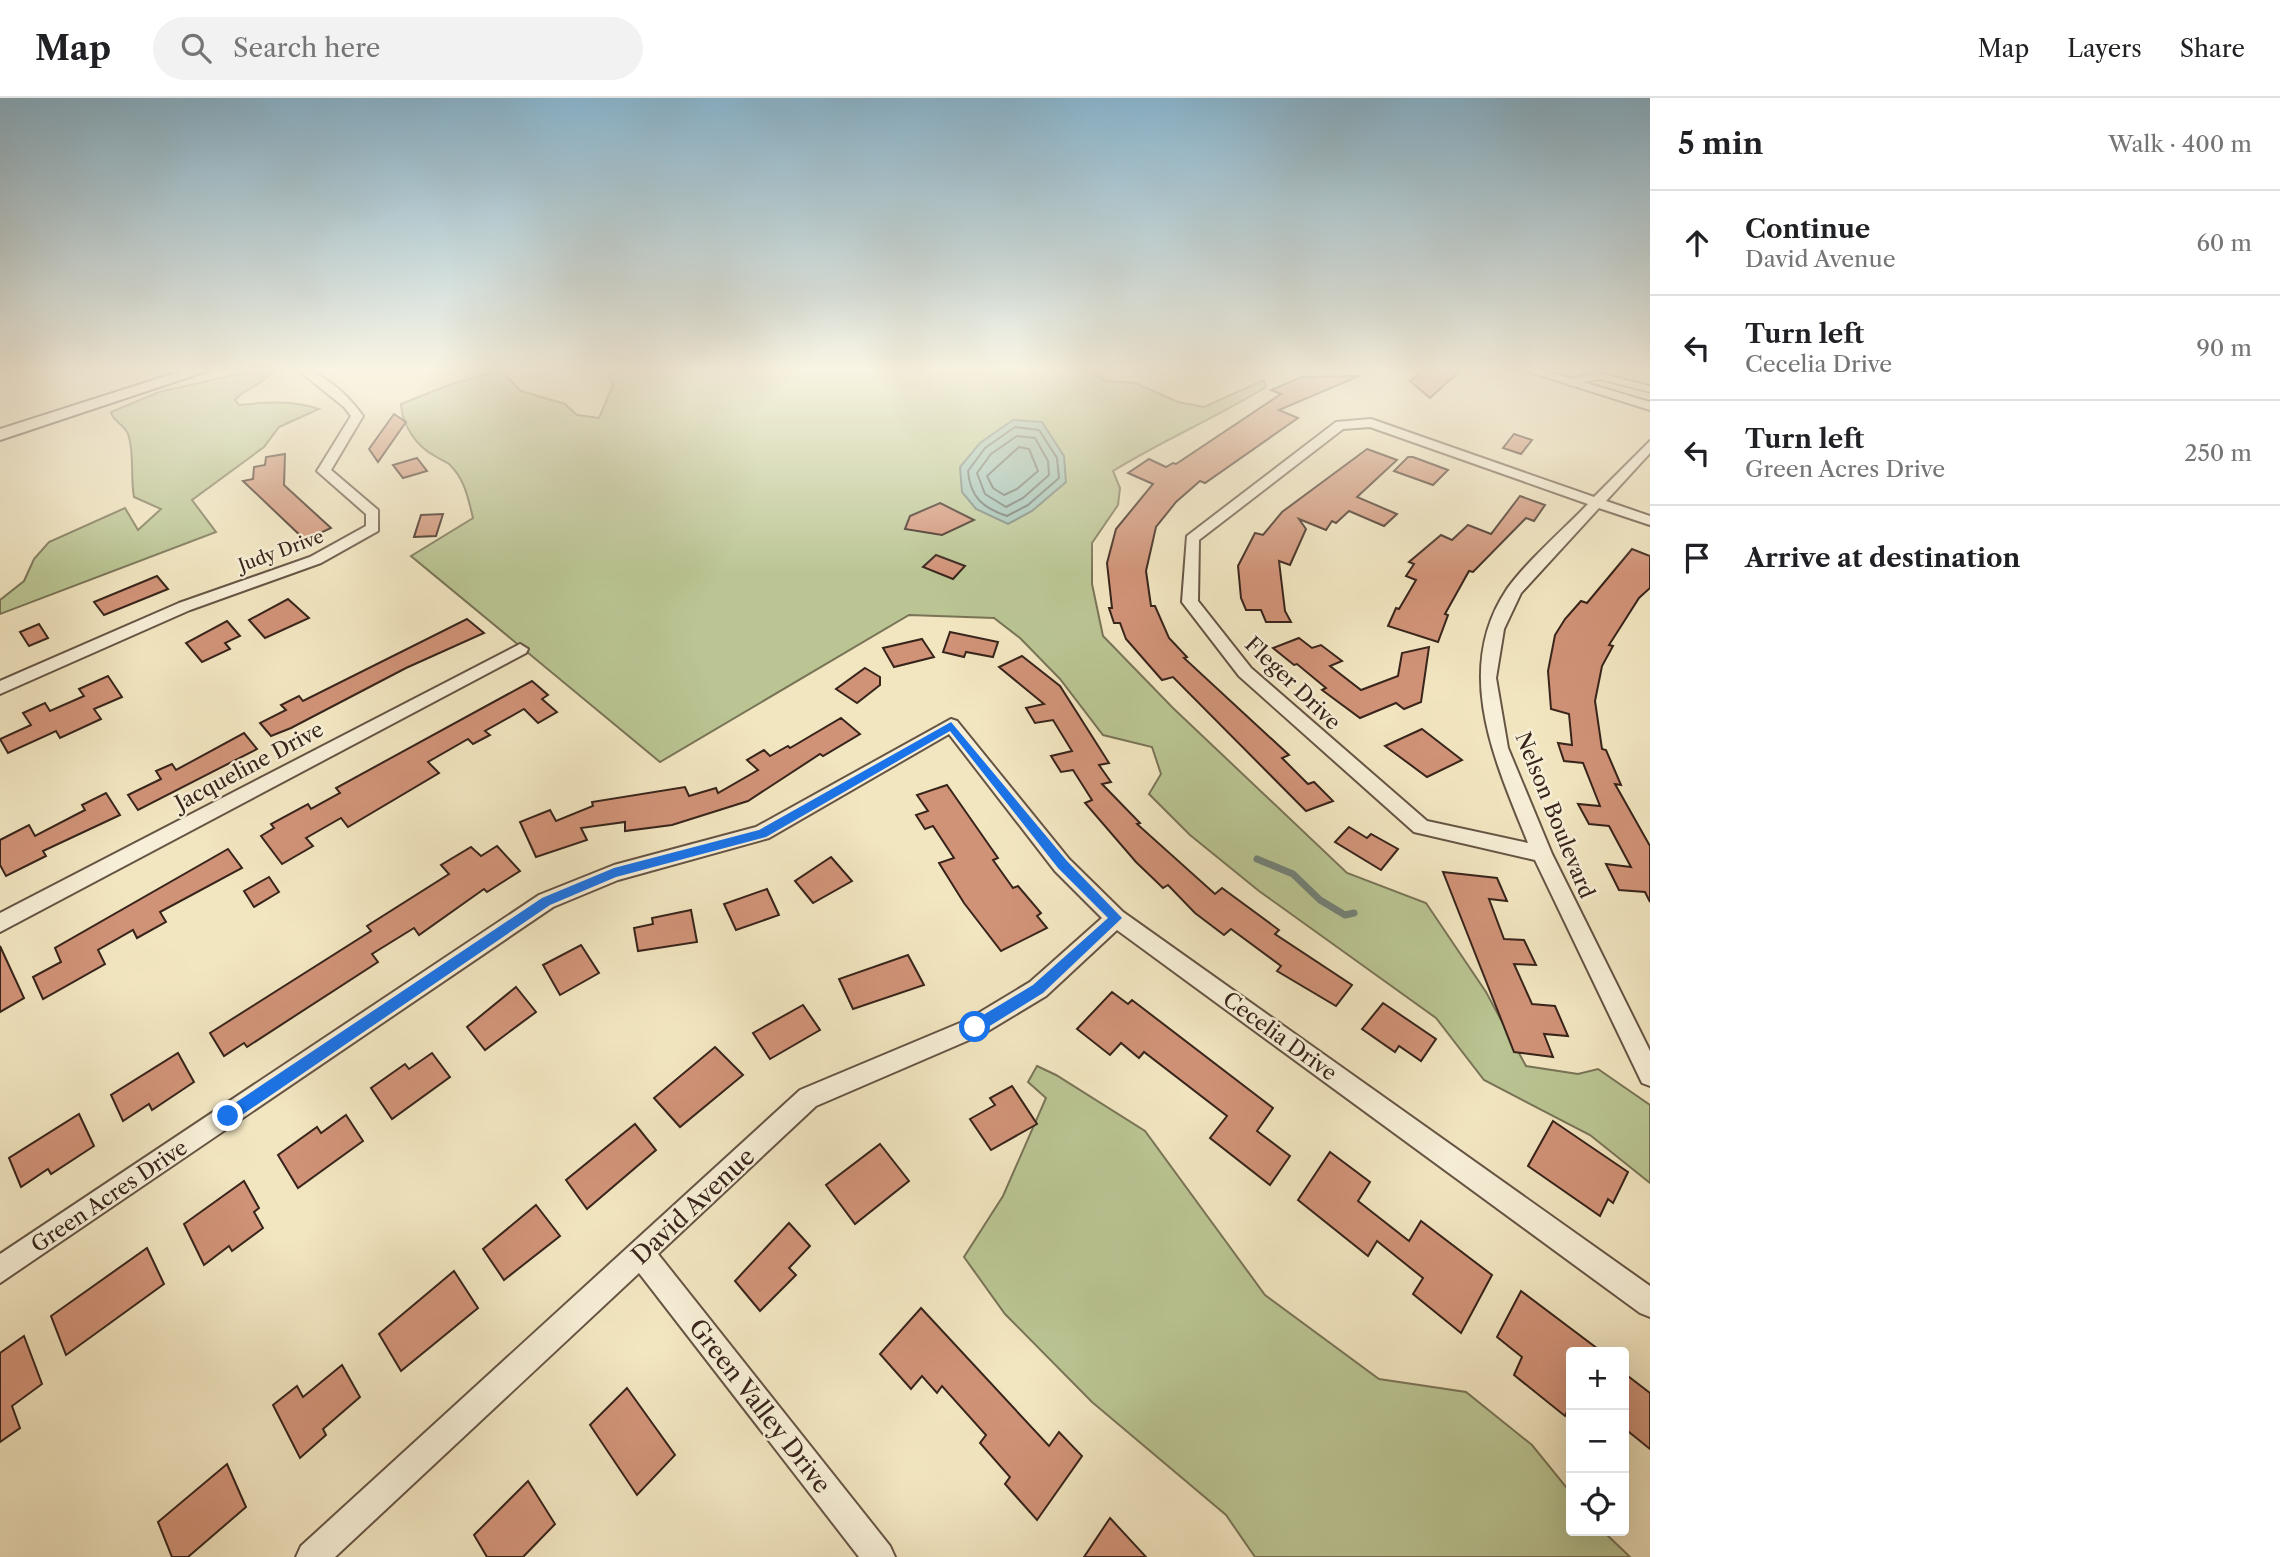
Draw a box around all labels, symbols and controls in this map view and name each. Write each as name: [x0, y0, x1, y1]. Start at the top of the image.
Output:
search box: [153, 17, 643, 80]
text: Map: [35, 28, 111, 69]
icon: search: [177, 29, 215, 67]
text: Search here: [233, 32, 380, 64]
text: Map: [1978, 34, 2029, 63]
text: Layers: [2067, 34, 2142, 63]
text: Share: [2180, 34, 2245, 63]
text: 5 min: [1678, 125, 1763, 162]
text: Walk · 400 m: [2108, 130, 2252, 158]
text: Continue: [1745, 213, 1870, 245]
icon: ahead: [1678, 224, 1716, 262]
text: 60 m: [2196, 229, 2252, 257]
text: David Avenue: [1745, 245, 1896, 273]
text: Turn left: [1745, 318, 1864, 350]
icon: left: [1678, 329, 1716, 367]
text: 90 m: [2196, 334, 2252, 362]
text: Cecelia Drive: [1745, 350, 1892, 378]
text: Turn left: [1745, 423, 1864, 455]
icon: left: [1678, 434, 1716, 472]
text: 250 m: [2184, 439, 2252, 467]
text: Green Acres Drive: [1745, 455, 1945, 483]
street label: Judy Drive: [233, 525, 327, 578]
icon: arrive: [1678, 539, 1716, 577]
text: Arrive at destination: [1745, 542, 2020, 574]
street label: Fleger Drive: [1240, 631, 1346, 735]
street label: Jacqueline Drive: [168, 716, 327, 817]
street label: Nelson Boulevard: [1510, 728, 1600, 902]
street label: Cecelia Drive: [1218, 986, 1342, 1086]
route start: [959, 1011, 990, 1042]
route end: [212, 1100, 243, 1131]
street label: Green Acres Drive: [26, 1135, 192, 1257]
street label: David Avenue: [626, 1142, 760, 1270]
street label: Green Valley Drive: [683, 1313, 837, 1499]
map controls: [1566, 1347, 1629, 1536]
button: +: [1566, 1347, 1629, 1410]
button: −: [1566, 1410, 1629, 1473]
button: locate: [1566, 1473, 1629, 1536]

